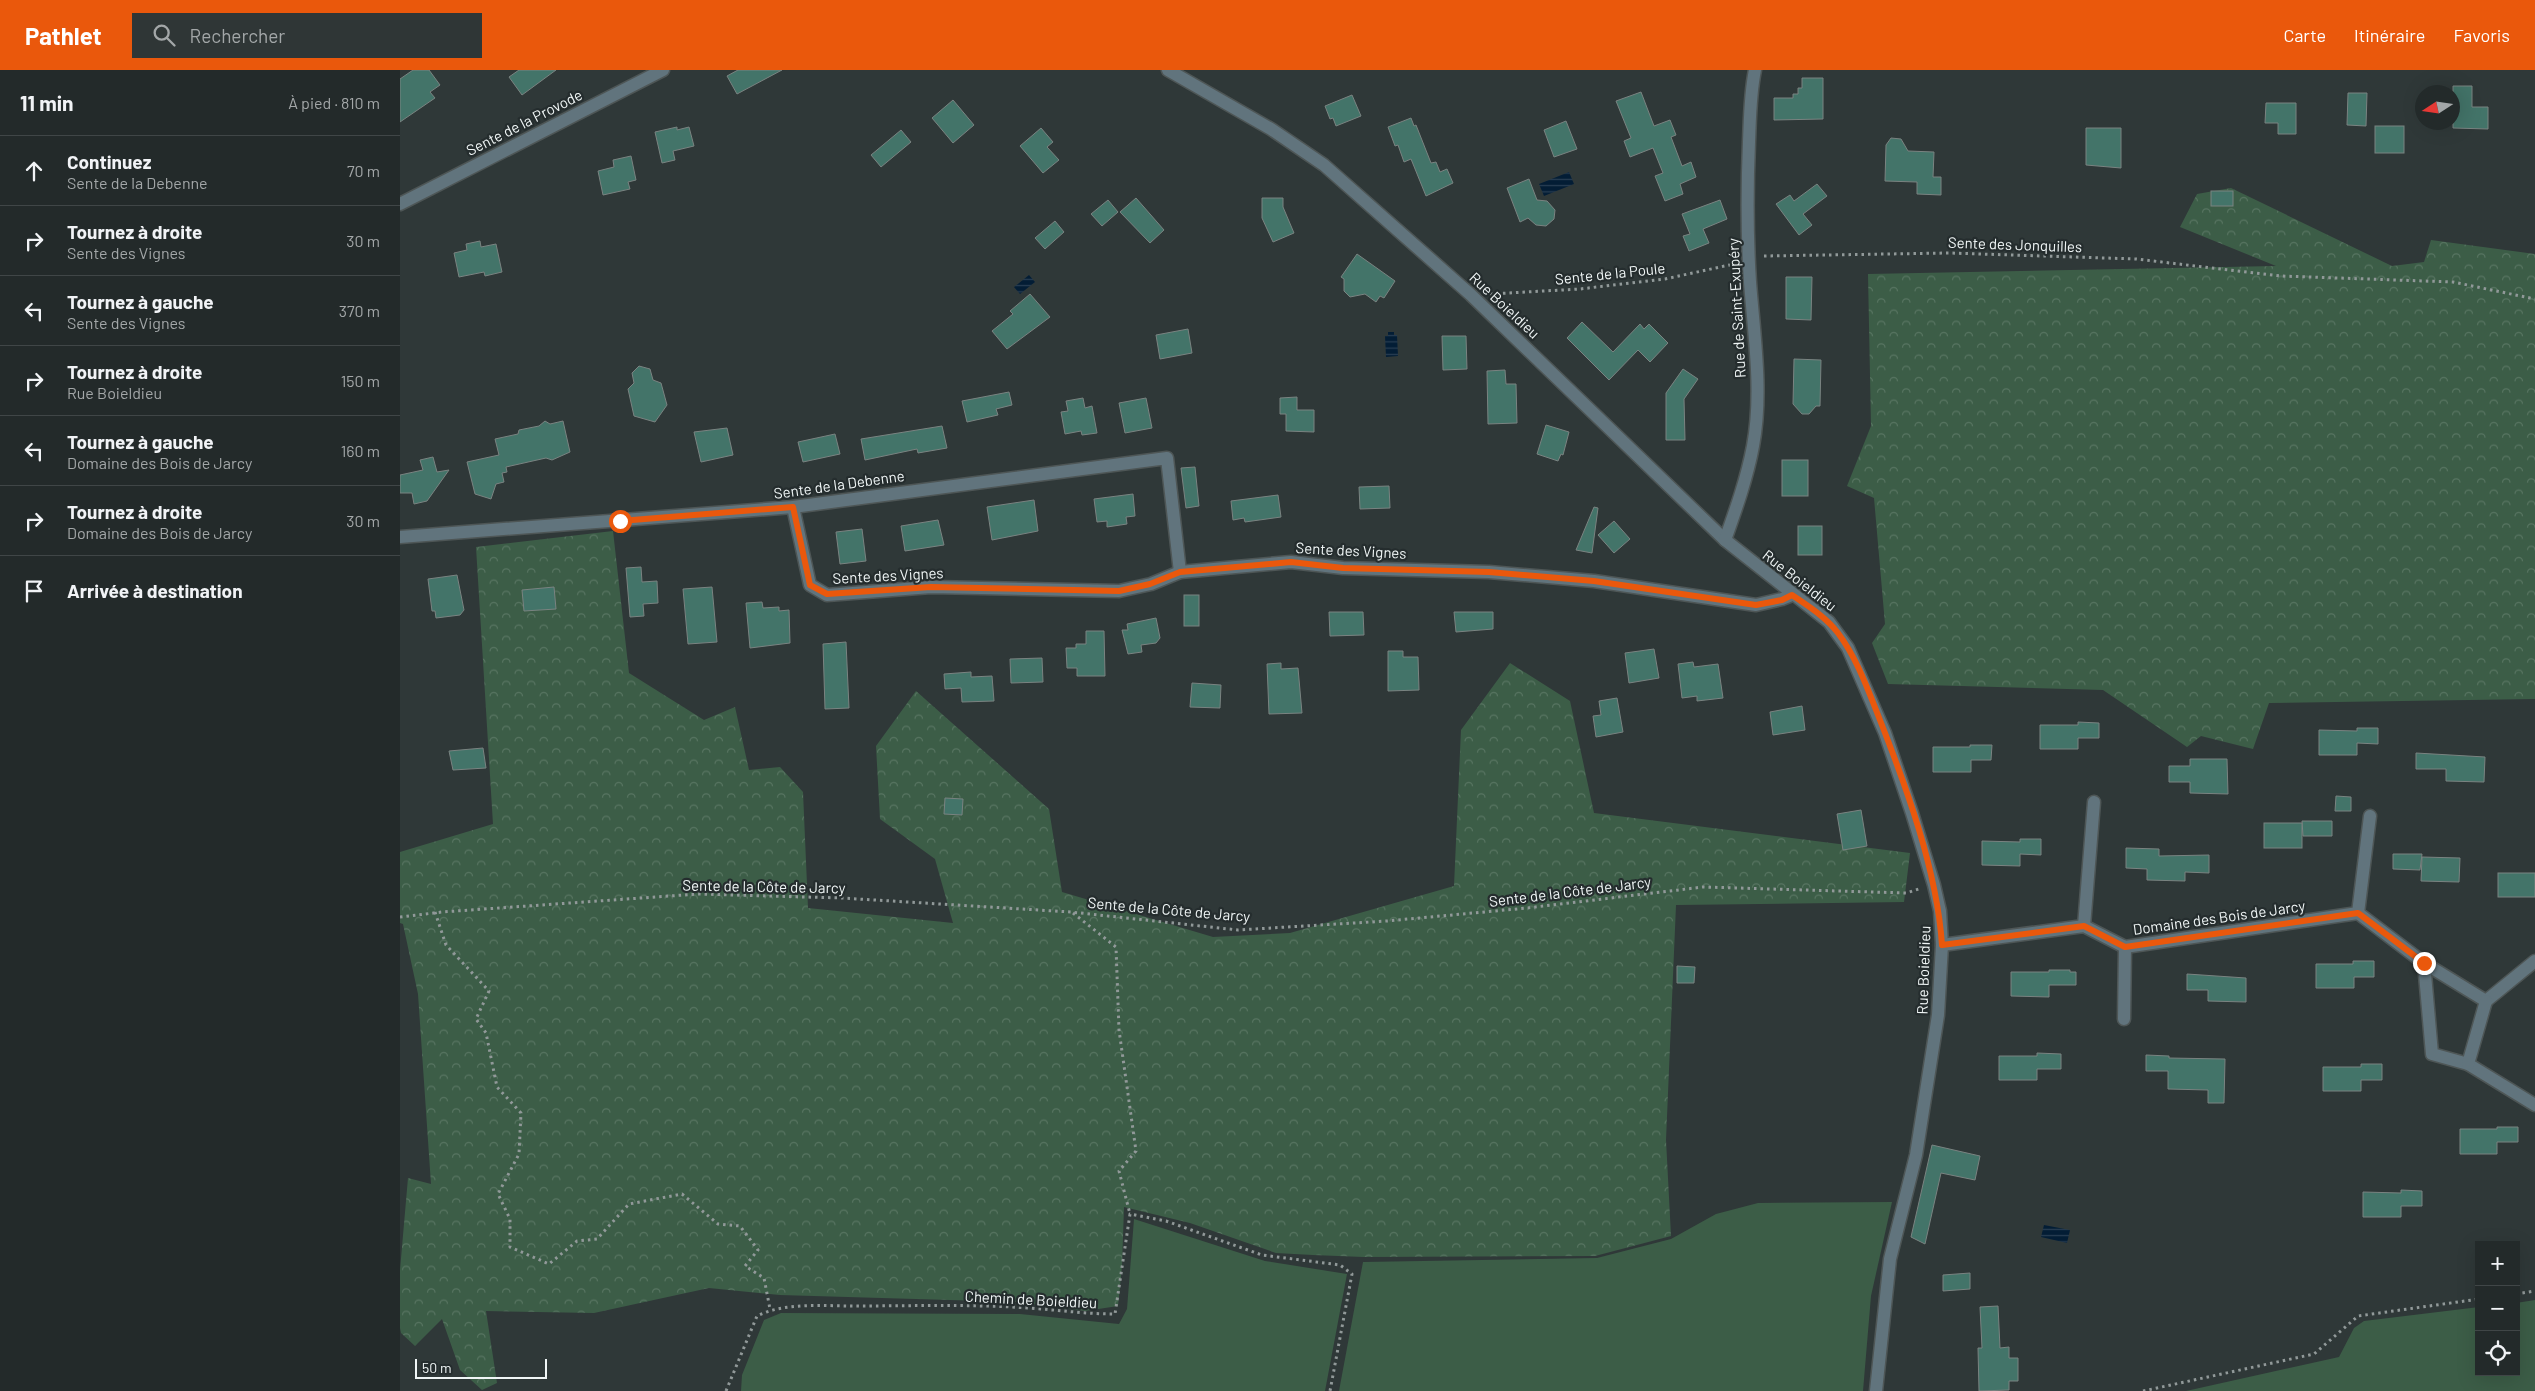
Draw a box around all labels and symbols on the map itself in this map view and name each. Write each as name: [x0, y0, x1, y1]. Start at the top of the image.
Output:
street label: Sente de la Provode: [463, 85, 585, 159]
north arrow: [2415, 85, 2460, 130]
street label: Sente des Jonquilles: [1948, 233, 2082, 255]
street label: Rue de Saint-Exupéry: [1723, 238, 1749, 378]
street label: Sente de la Poule: [1554, 258, 1666, 288]
street label: Rue Boieldieu: [1466, 268, 1544, 342]
street label: Sente de la Debenne: [772, 466, 906, 502]
route start: [609, 510, 632, 533]
street label: Sente des Vignes: [1295, 538, 1407, 562]
street label: Rue Boieldieu: [1759, 545, 1841, 615]
street label: Sente des Vignes: [832, 563, 944, 587]
street label: Sente de la Côte de Jarcy: [1488, 872, 1652, 910]
street label: Sente de la Côte de Jarcy: [682, 876, 846, 896]
street label: Sente de la Côte de Jarcy: [1087, 893, 1251, 925]
street label: Domaine des Bois de Jarcy: [2132, 896, 2306, 938]
street label: Rue Boieldieu: [1912, 925, 1934, 1015]
route end: [2413, 952, 2436, 975]
street label: Chemin de Boieldieu: [964, 1287, 1098, 1311]
scale bar: [415, 1356, 548, 1379]

